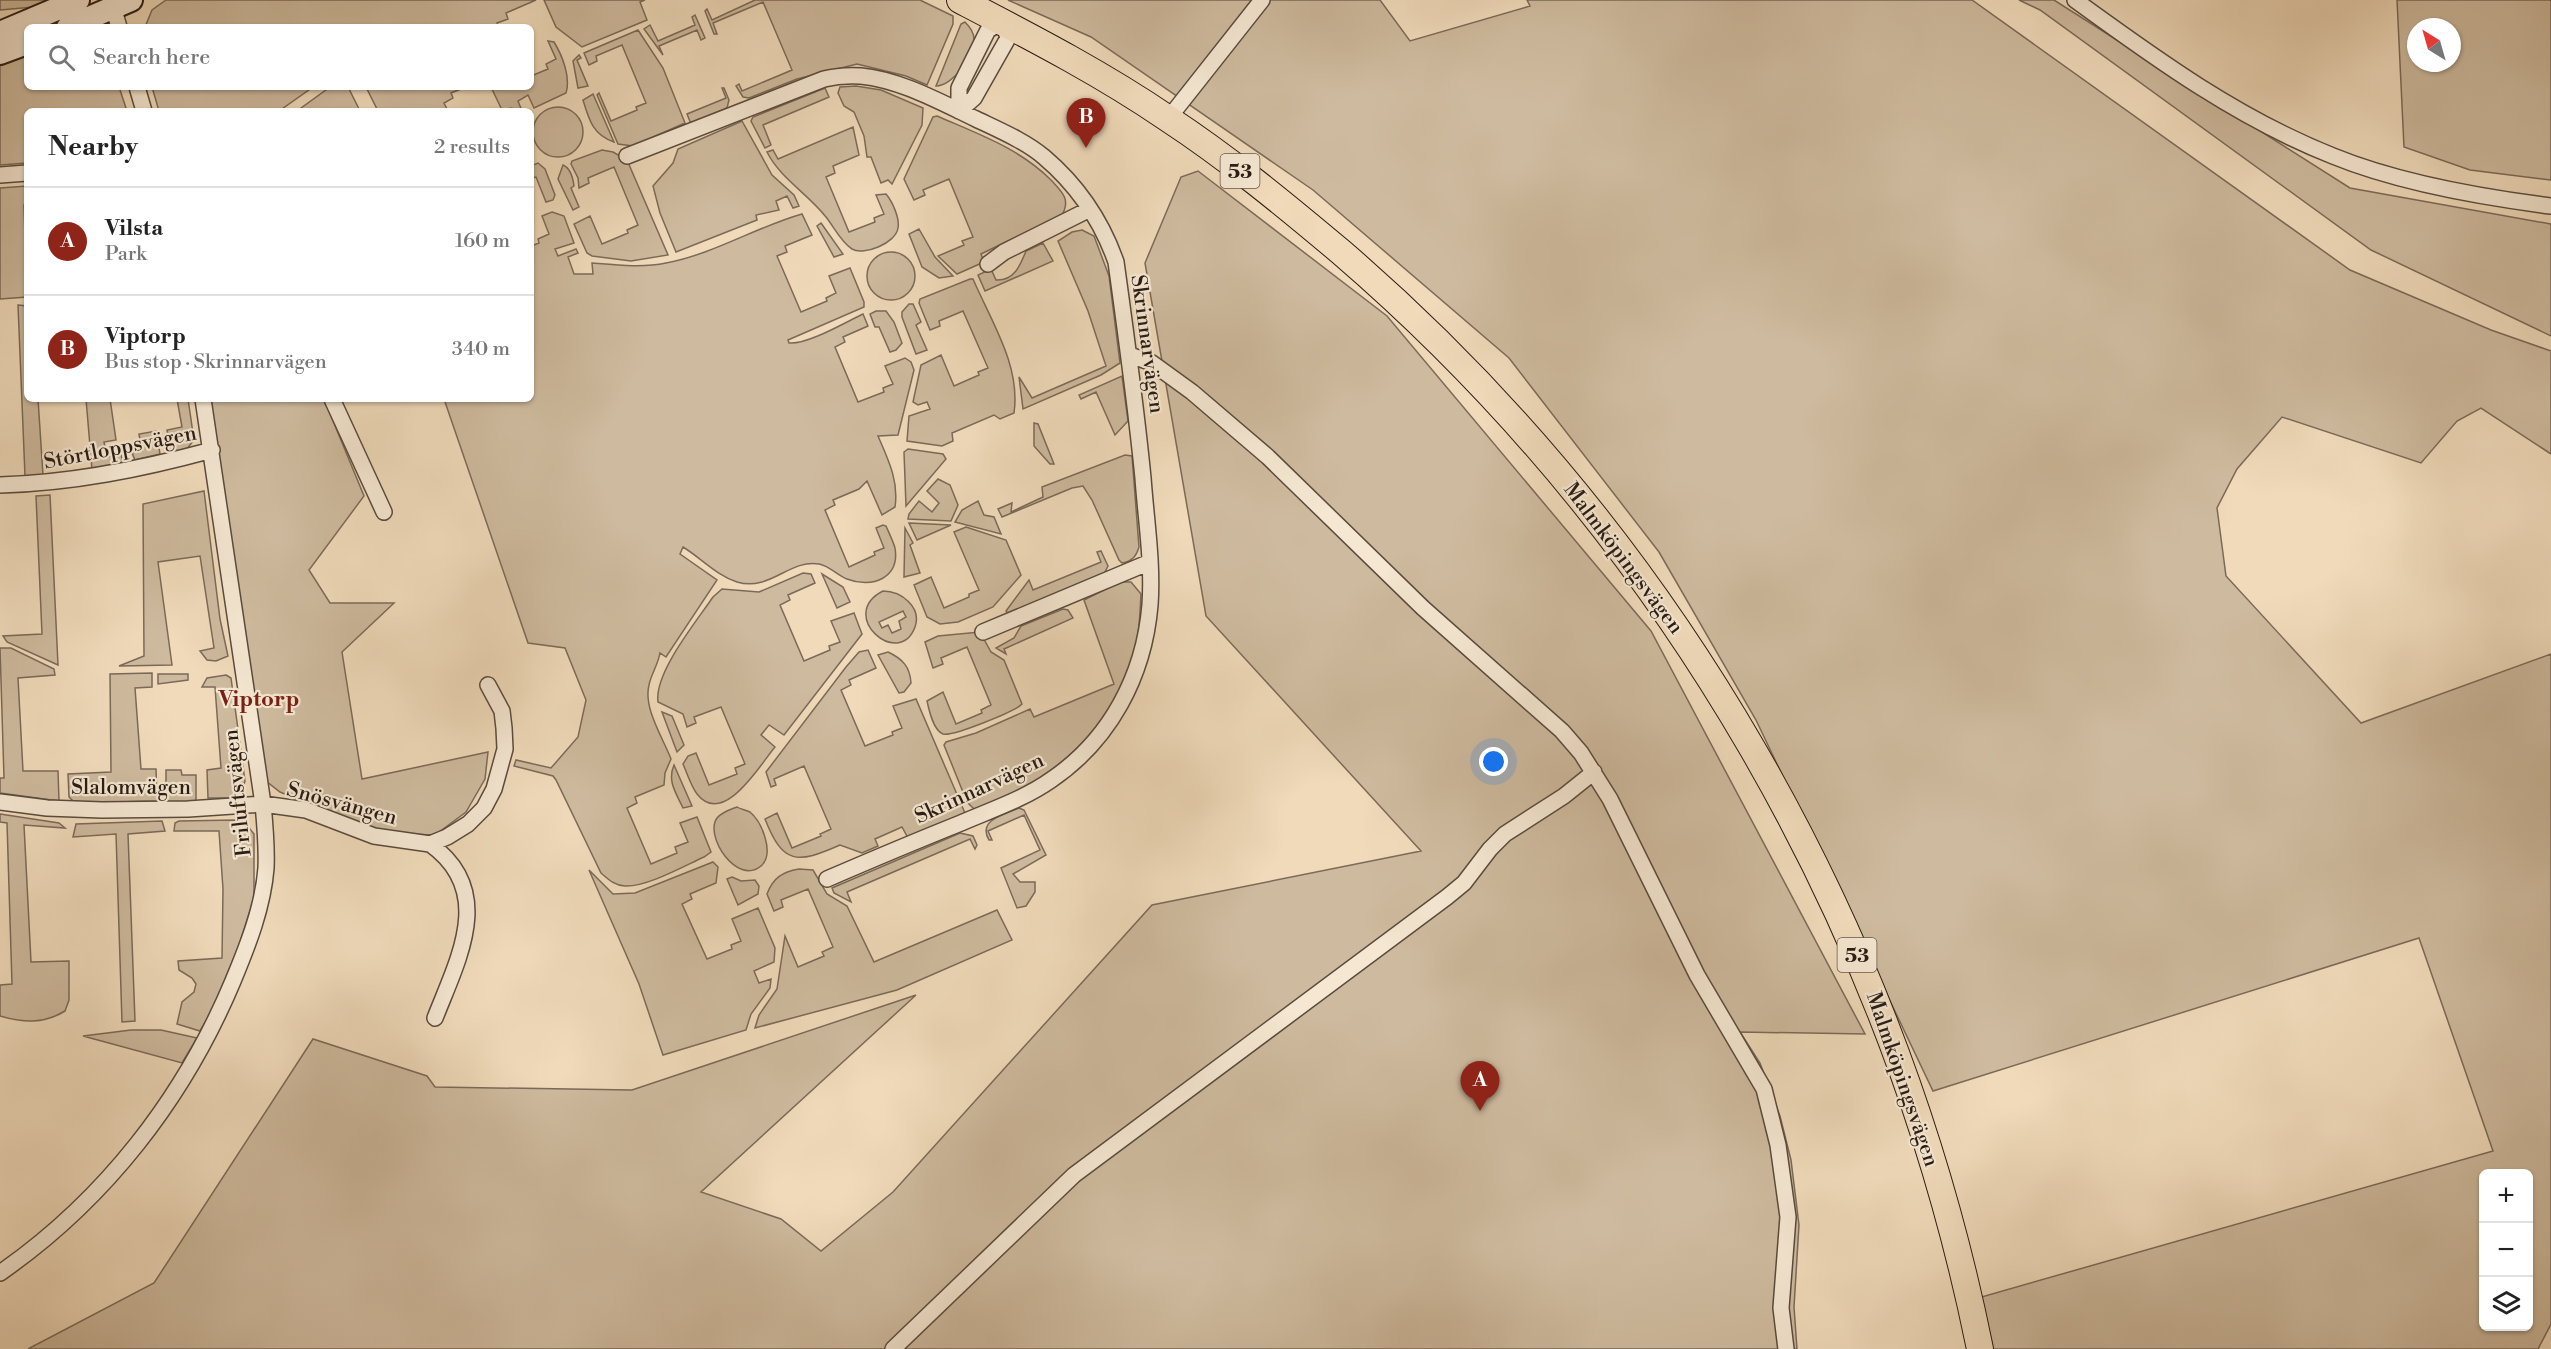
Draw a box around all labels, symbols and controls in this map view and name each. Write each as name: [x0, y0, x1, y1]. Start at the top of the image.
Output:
north arrow: [2407, 18, 2461, 72]
search box: [24, 24, 534, 90]
icon: search: [45, 41, 78, 74]
text: Search here: [93, 44, 210, 71]
pin: B: [1066, 98, 1106, 148]
text: Nearby: [48, 131, 138, 163]
text: 2 results: [434, 135, 510, 160]
road number: 53: [1220, 154, 1260, 188]
text: Vilsta: [105, 215, 163, 242]
text: A: [60, 229, 75, 254]
text: 160 m: [455, 229, 510, 254]
text: Park: [105, 242, 147, 267]
street label: Skrinnarvägen: [1124, 273, 1170, 416]
text: Viptorp: [105, 323, 186, 350]
text: B: [60, 337, 75, 362]
text: 340 m: [452, 337, 510, 362]
text: Bus stop · Skrinnarvägen: [105, 350, 327, 375]
street label: Störtloppsvägen: [42, 420, 199, 476]
street label: Malmköpingsvägen: [1558, 478, 1689, 640]
district label: Viptorp: [217, 686, 300, 713]
street label: Friluftsvägen: [218, 727, 258, 858]
street label: Skrinnarvägen: [911, 747, 1049, 830]
your location: [1479, 747, 1508, 776]
street label: Slalomvägen: [71, 775, 191, 801]
street label: Snösvängen: [284, 777, 400, 831]
road number: 53: [1838, 938, 1876, 972]
street label: Malmköpingsvägen: [1860, 989, 1944, 1171]
pin: A: [1460, 1062, 1500, 1111]
map controls: [2479, 1169, 2533, 1331]
button: +: [2479, 1169, 2533, 1223]
button: −: [2479, 1223, 2533, 1277]
button: layers: [2479, 1277, 2533, 1331]

